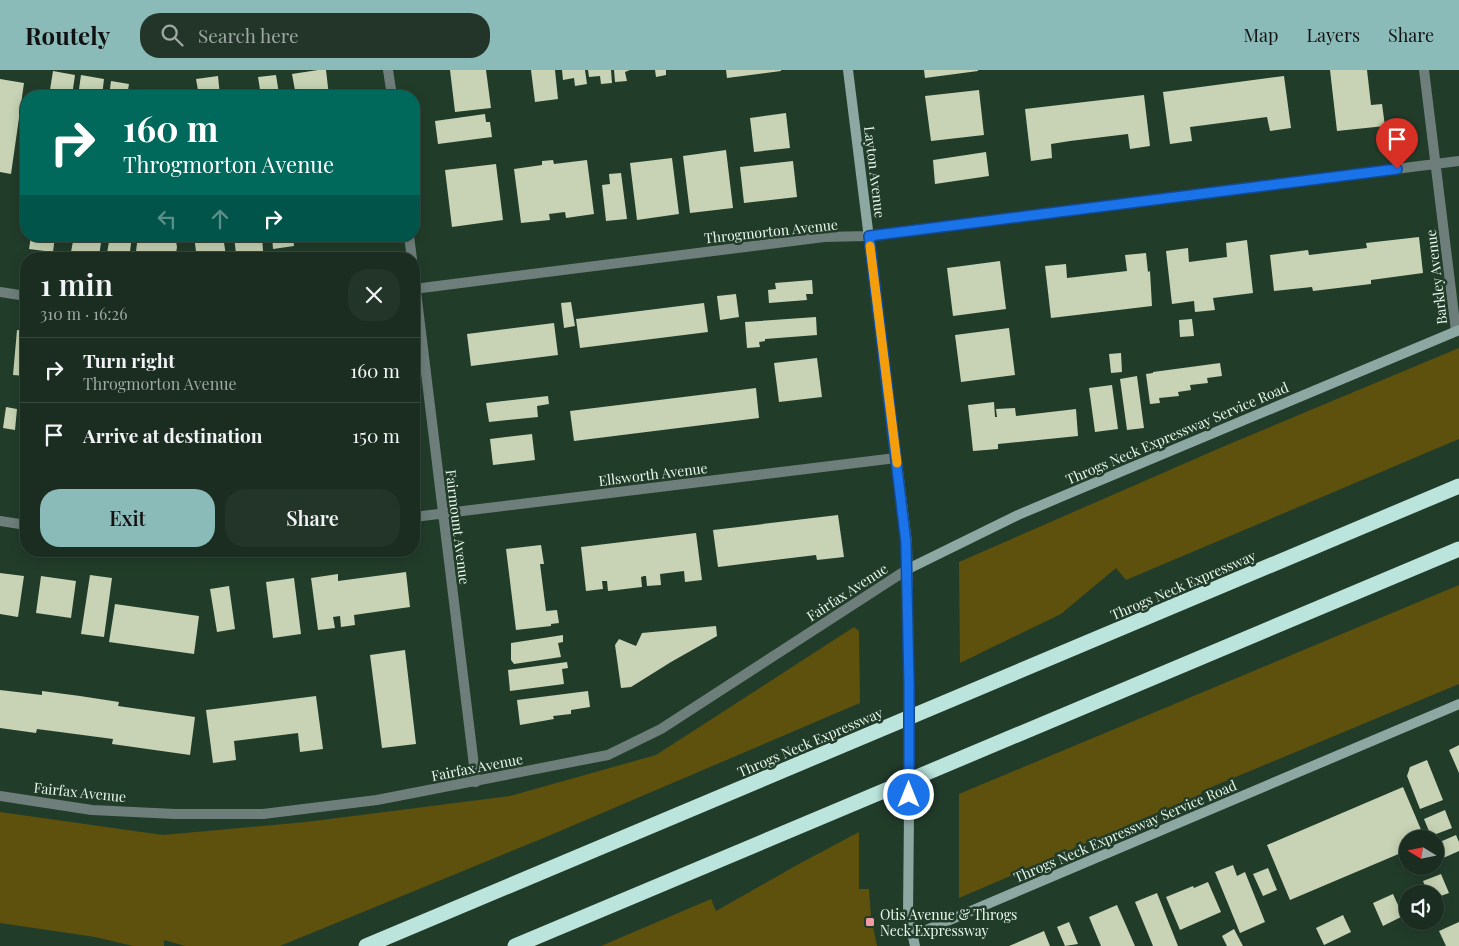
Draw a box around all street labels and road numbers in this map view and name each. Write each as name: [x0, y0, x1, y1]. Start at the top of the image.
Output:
street label: Layton Avenue: [860, 125, 890, 219]
street label: Throgmorton Avenue: [703, 215, 839, 247]
street label: Barkley Avenue: [1421, 228, 1451, 326]
street label: Throgs Neck Expressway Service Road: [1063, 377, 1291, 489]
street label: Ellsworth Avenue: [597, 458, 709, 490]
street label: Fairmount Avenue: [442, 468, 474, 586]
street label: Throgs Neck Expressway: [1107, 546, 1259, 624]
street label: Fairfax Avenue: [803, 559, 891, 625]
street label: Throgs Neck Expressway: [734, 703, 886, 781]
street label: Fairfax Avenue: [430, 749, 524, 785]
street label: Throgs Neck Expressway Service Road: [1011, 775, 1239, 887]
street label: Fairfax Avenue: [33, 778, 127, 806]

